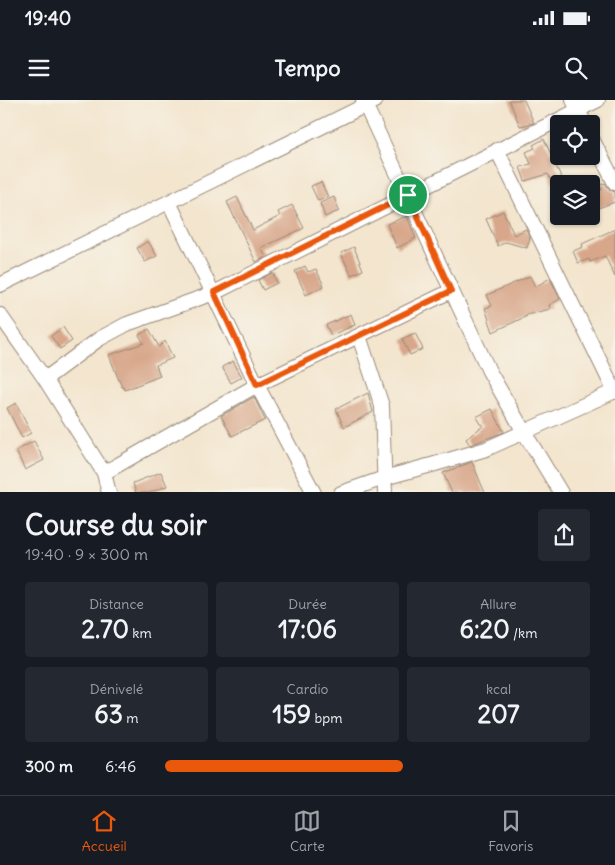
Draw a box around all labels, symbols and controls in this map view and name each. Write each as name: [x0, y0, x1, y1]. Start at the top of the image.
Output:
text: 19:40: [25, 6, 71, 30]
icon: menu: [25, 54, 53, 82]
text: Tempo: [274, 54, 341, 82]
icon: search: [562, 54, 590, 82]
map controls: [550, 115, 600, 225]
button: locate: [550, 115, 600, 165]
pin: [387, 174, 429, 216]
button: layers: [550, 175, 600, 225]
icon: arrive: [394, 181, 422, 209]
text: Course du soir: [25, 507, 207, 543]
button: share: [538, 509, 590, 561]
text: 19:40 · 9 × 300 m: [25, 544, 148, 564]
text: Distance: [89, 595, 144, 613]
text: Durée: [288, 595, 327, 613]
text: Allure: [480, 595, 517, 613]
text: 2.70: [81, 613, 129, 645]
text: 17:06: [278, 613, 337, 645]
text: 6:20: [459, 613, 510, 645]
text: km: [129, 624, 152, 642]
text: /km: [510, 624, 538, 642]
text: Dénivelé: [90, 680, 143, 698]
text: Cardio: [287, 680, 328, 698]
text: kcal: [486, 680, 511, 698]
text: 63: [94, 698, 123, 730]
text: 159: [272, 698, 311, 730]
text: 207: [477, 698, 520, 730]
text: m: [123, 709, 139, 727]
text: bpm: [311, 709, 343, 727]
text: 300 m: [25, 756, 73, 776]
text: 6:46: [105, 756, 136, 776]
tab: Accueil: [82, 807, 127, 855]
tab: Carte: [290, 807, 325, 855]
tab: Favoris: [488, 807, 533, 855]

